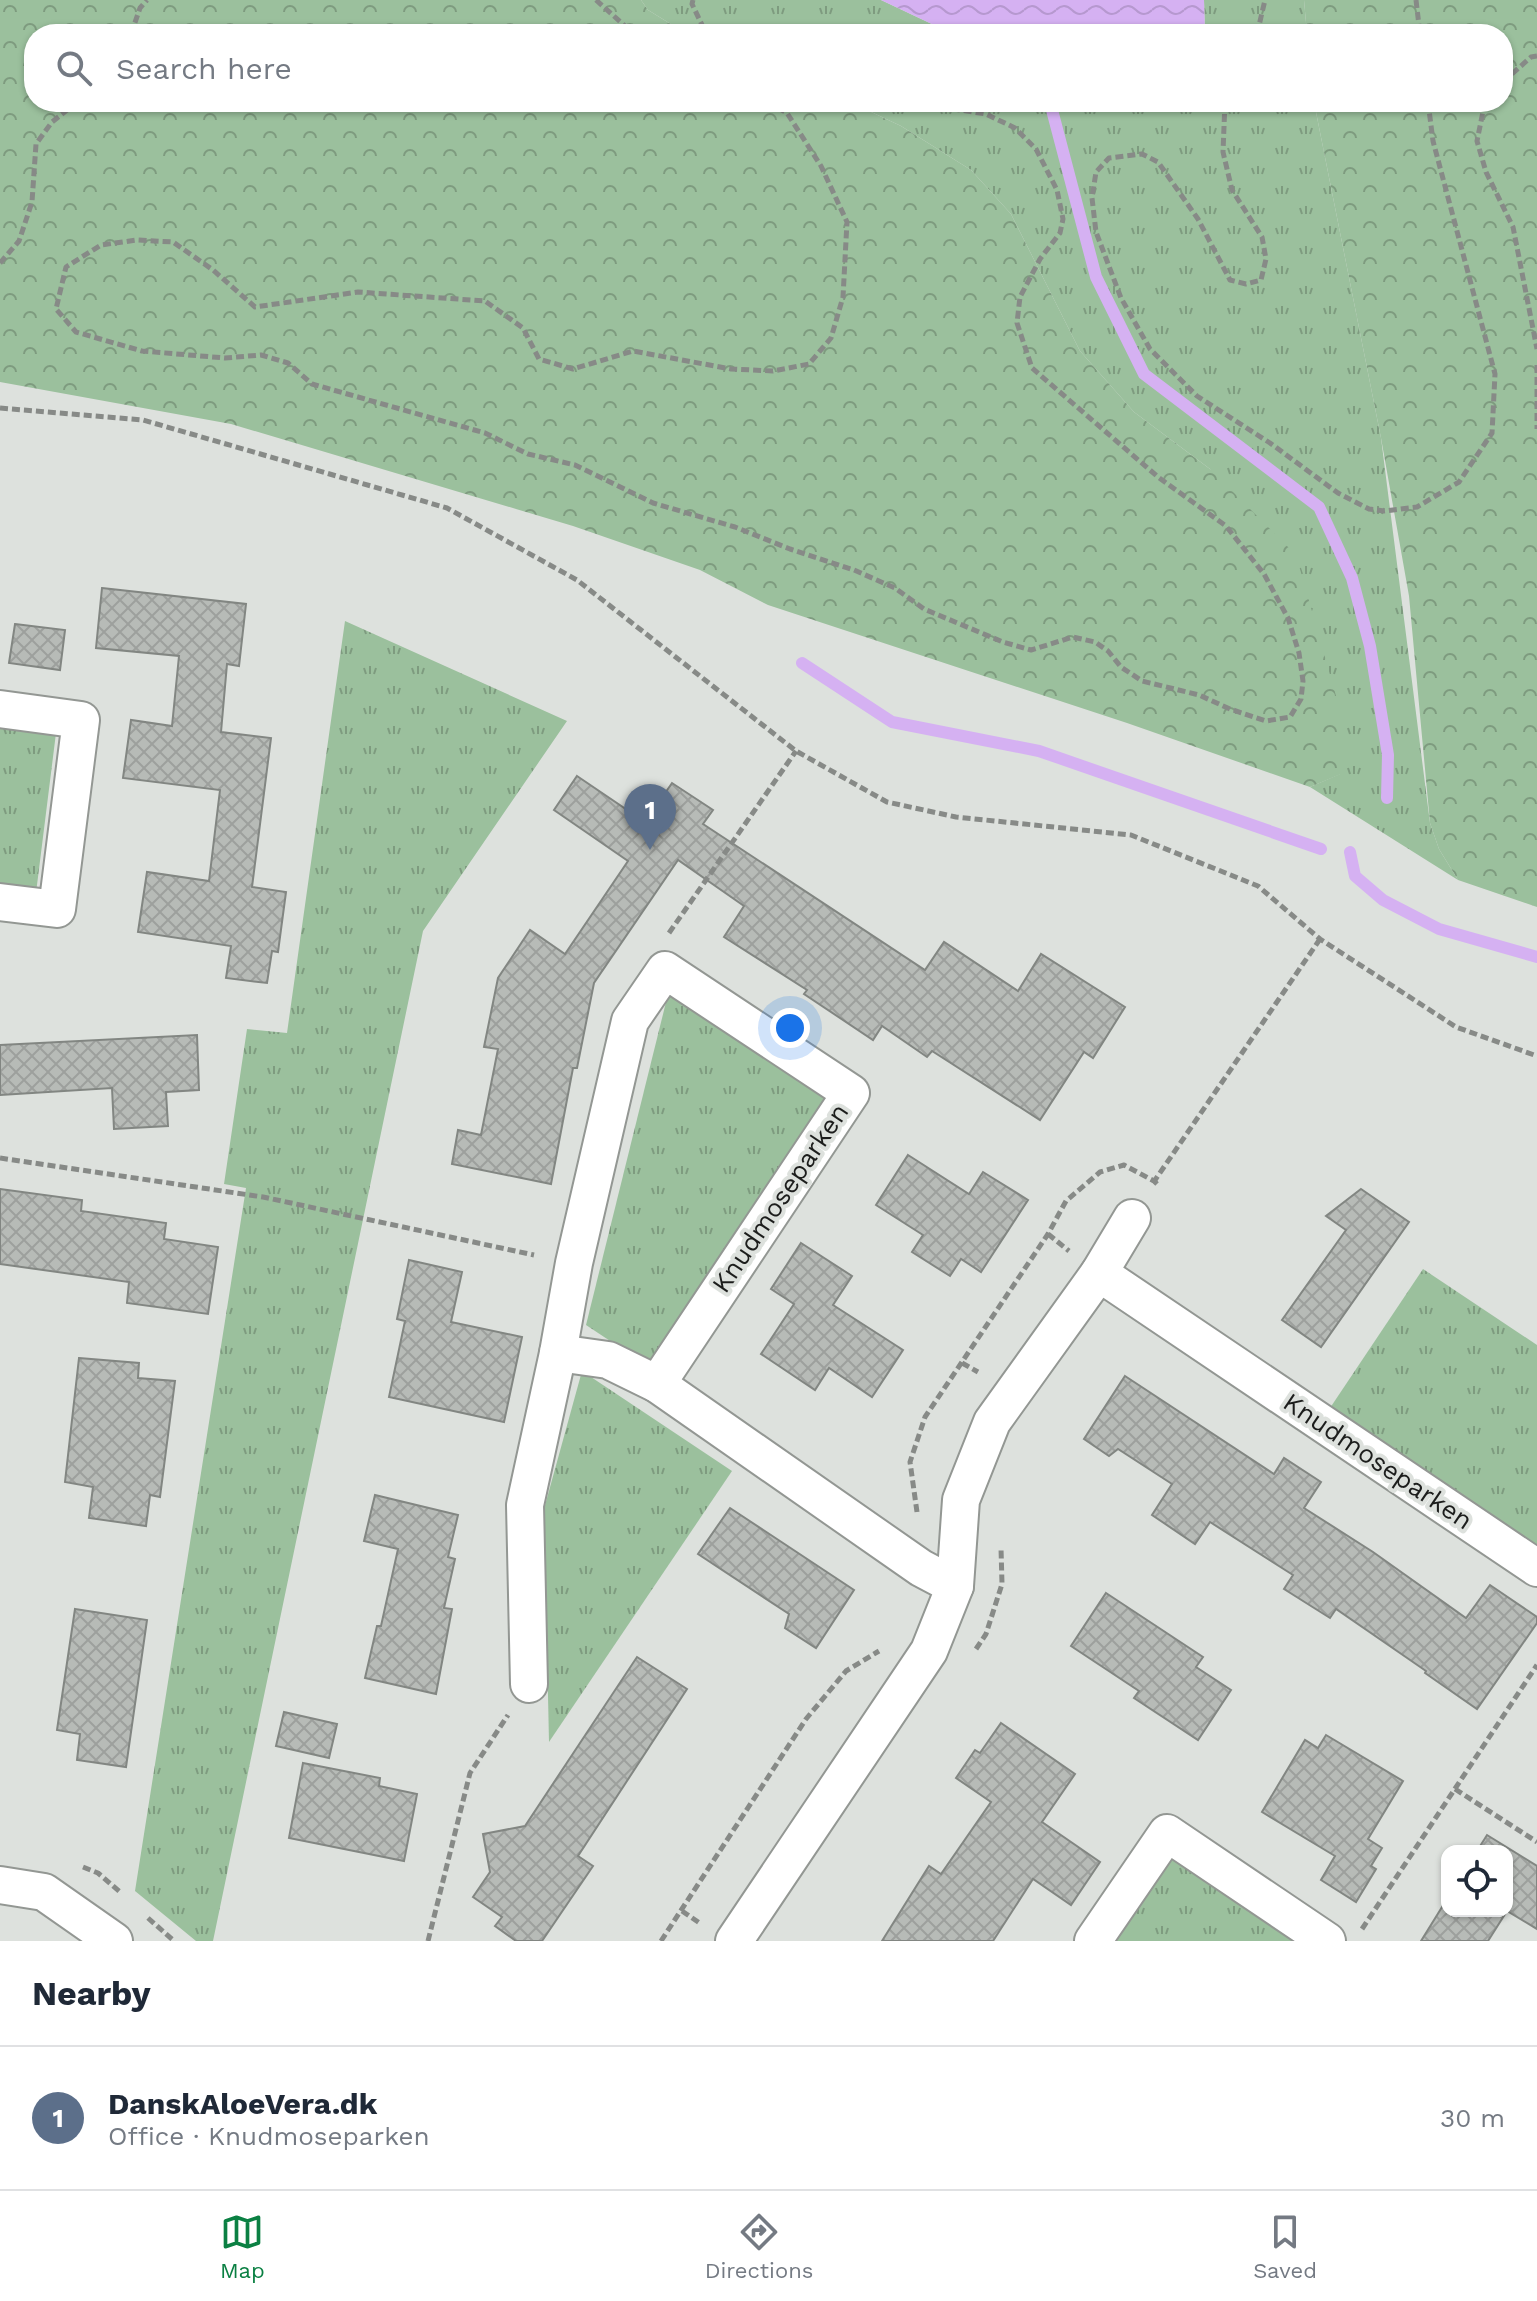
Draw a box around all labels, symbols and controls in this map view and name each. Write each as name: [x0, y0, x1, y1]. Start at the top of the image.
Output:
search box: [24, 24, 1513, 112]
icon: search: [52, 46, 96, 90]
text: Search here: [116, 51, 292, 86]
pin: 1: [624, 784, 676, 850]
your location: [770, 1008, 810, 1048]
street label: Knudmoseparken: [706, 1098, 854, 1298]
street label: Knudmoseparken: [1278, 1387, 1478, 1535]
map controls: [1441, 1845, 1513, 1917]
button: locate: [1441, 1845, 1513, 1917]
text: Nearby: [32, 1973, 151, 2013]
text: DanskAloeVera.dk: [108, 2086, 377, 2121]
text: 1: [52, 2103, 64, 2133]
text: 30 m: [1440, 2103, 1505, 2133]
text: Office · Knudmoseparken: [108, 2121, 430, 2151]
tab: Map: [220, 2210, 265, 2283]
tab: Directions: [705, 2210, 813, 2283]
tab: Saved: [1253, 2210, 1317, 2283]

